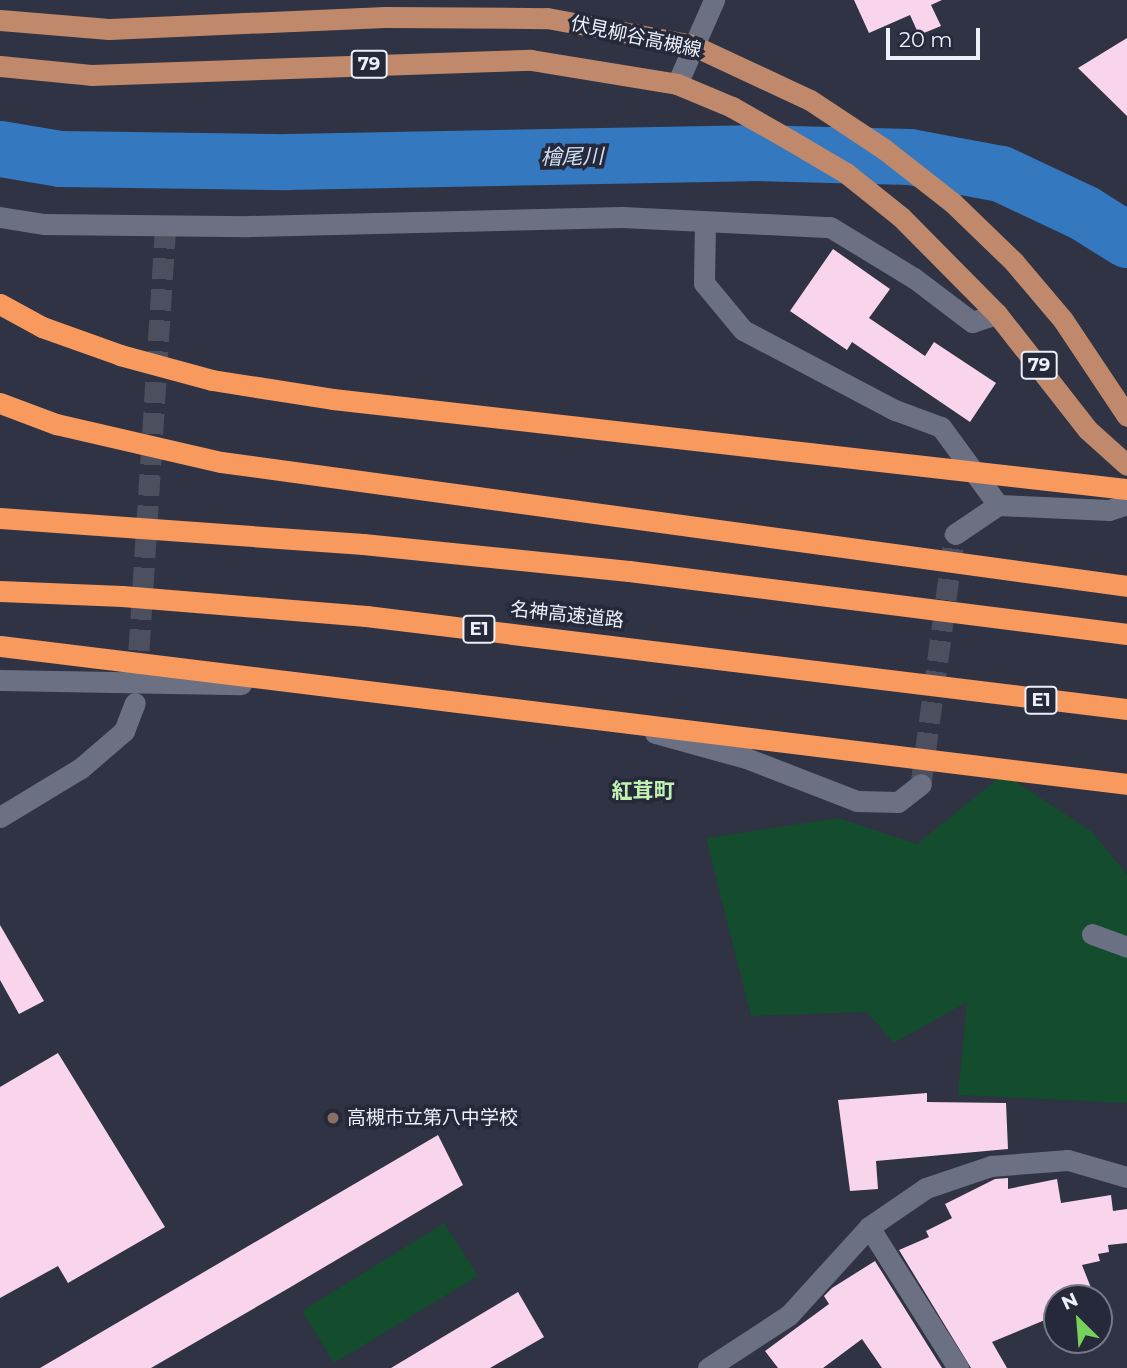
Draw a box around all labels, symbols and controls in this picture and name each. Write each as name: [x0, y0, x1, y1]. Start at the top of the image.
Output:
street label: 伏見柳谷高槻線: [569, 12, 703, 62]
scale bar: [889, 14, 984, 58]
text: 20 m: [899, 27, 953, 52]
road number: 79: [350, 50, 388, 78]
water label: 檜尾川: [540, 144, 604, 170]
road number: 79: [1020, 351, 1058, 380]
street label: 名神高速道路: [509, 598, 625, 632]
road number: E1: [462, 614, 496, 644]
road number: E1: [1024, 686, 1058, 714]
district label: 紅茸町: [612, 778, 674, 804]
place label: 高槻市立第八中学校: [347, 1107, 518, 1129]
marker: 高槻市立第八中学校: [325, 1110, 341, 1126]
north arrow: [1043, 1284, 1113, 1354]
text: N: [1058, 1288, 1082, 1315]

